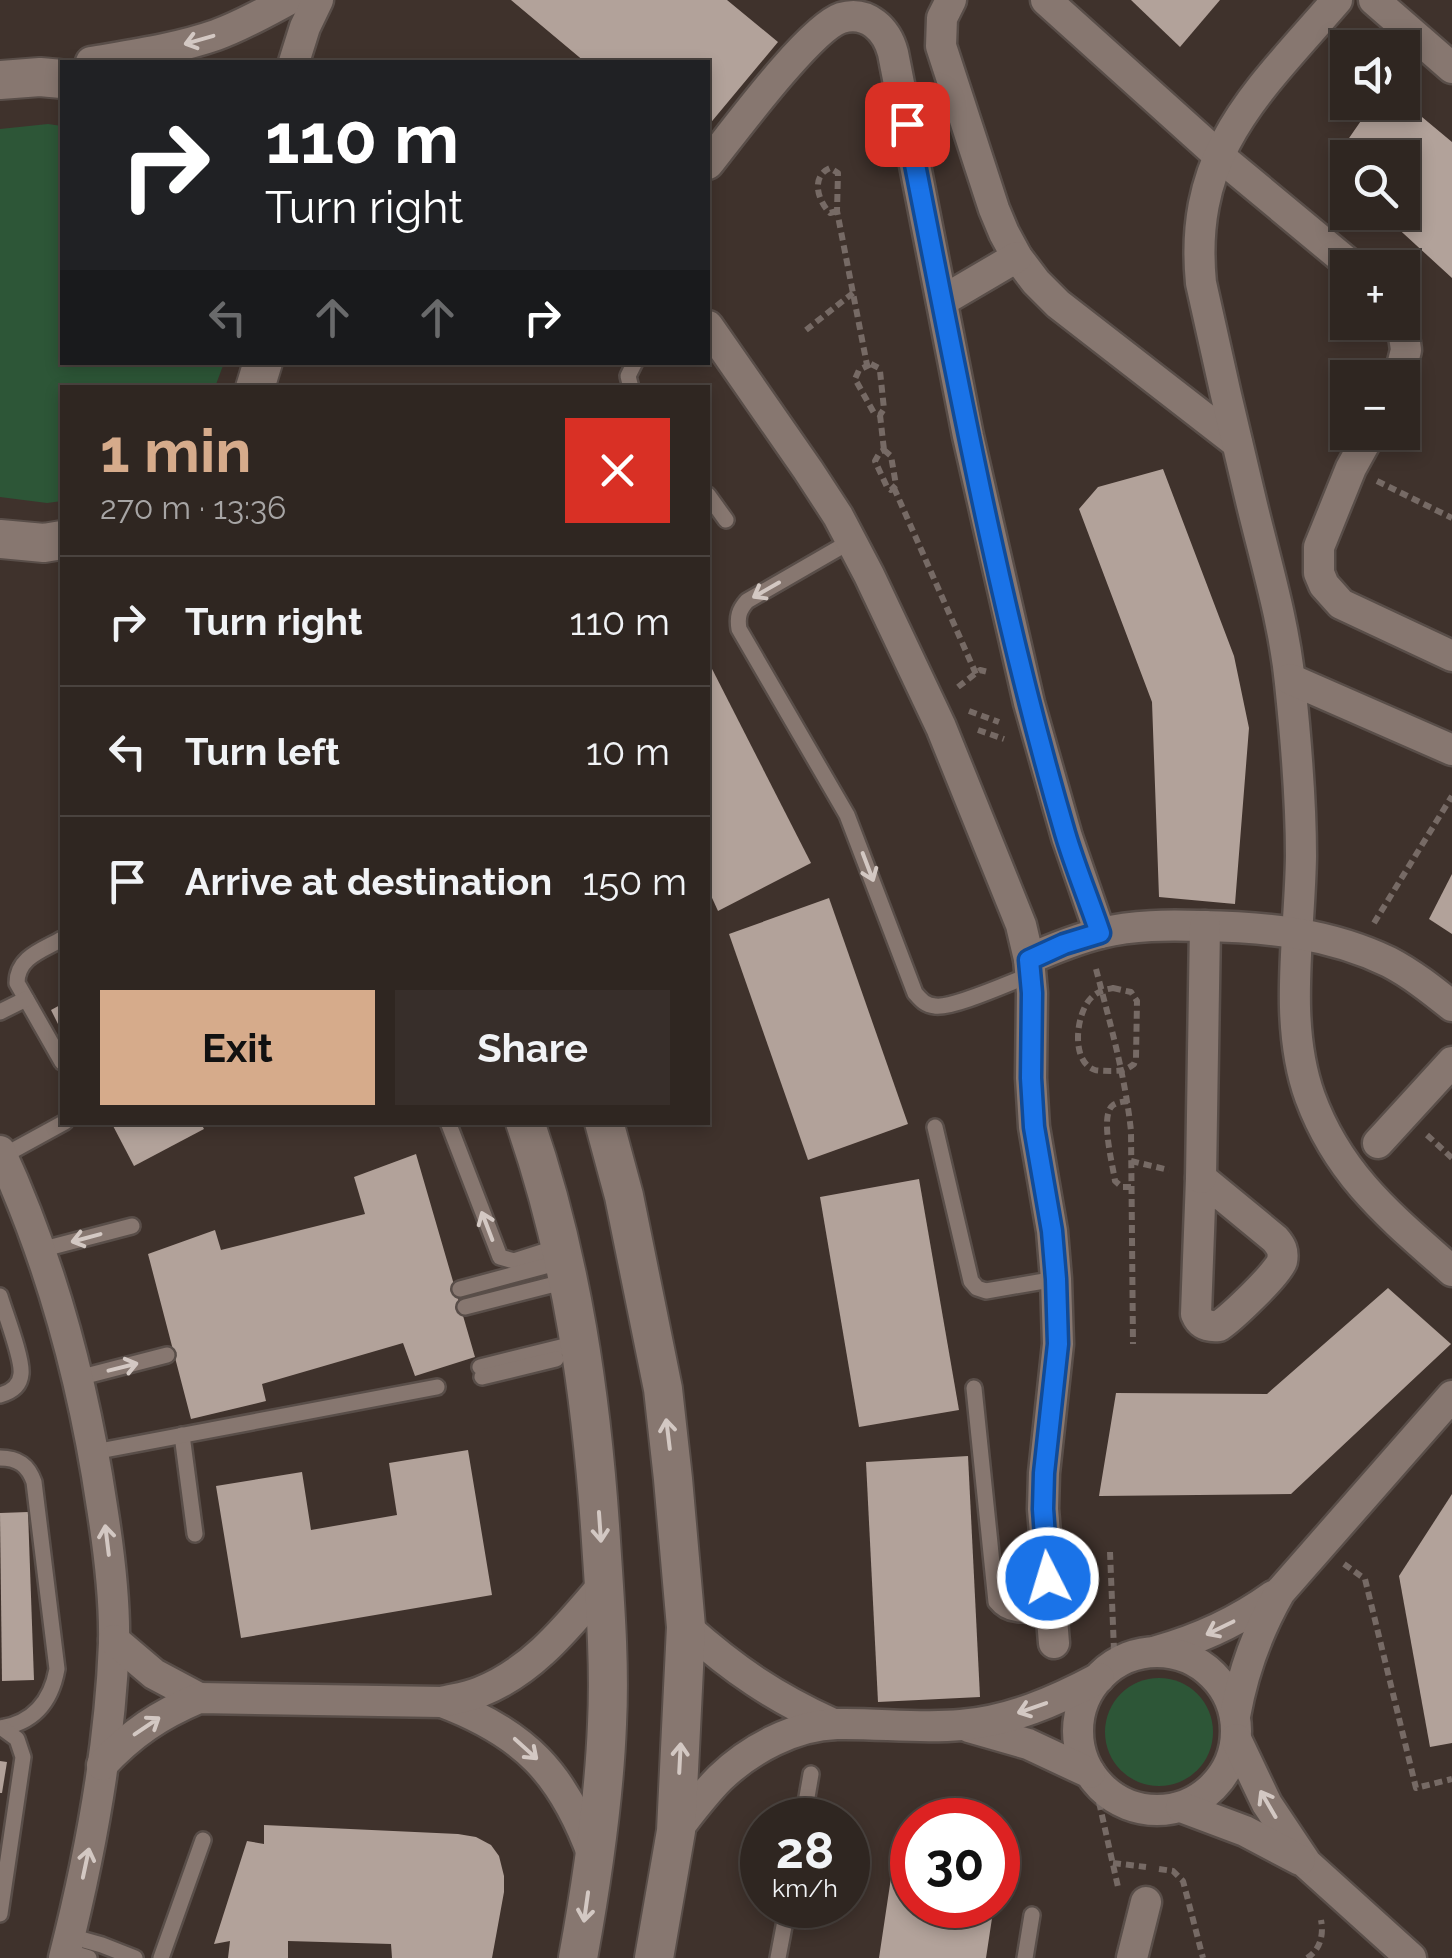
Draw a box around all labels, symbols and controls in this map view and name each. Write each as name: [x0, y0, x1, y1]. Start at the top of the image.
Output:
map controls: [1330, 30, 1420, 450]
button: sound: [1330, 30, 1420, 120]
one-way arrow: [184, 32, 215, 50]
pin: [865, 82, 950, 167]
text: 110 m: [265, 97, 459, 179]
icon: arrive: [880, 97, 935, 152]
icon: right: [100, 100, 230, 230]
button: search: [1330, 140, 1420, 230]
text: Turn right: [265, 181, 463, 234]
button: +: [1330, 250, 1420, 340]
icon: left: [200, 290, 255, 345]
icon: ahead: [305, 290, 360, 345]
icon: ahead: [410, 290, 465, 345]
icon: right: [515, 290, 570, 345]
button: −: [1330, 360, 1420, 450]
text: 1 min: [100, 416, 251, 486]
button: close: [565, 418, 670, 523]
text: 270 m · 13:36: [100, 489, 286, 526]
one-way arrow: [752, 580, 782, 600]
icon: right: [100, 594, 155, 649]
text: Turn right: [185, 599, 362, 644]
text: 110 m: [570, 599, 670, 644]
icon: left: [100, 724, 155, 779]
text: Turn left: [185, 729, 340, 774]
text: 10 m: [586, 729, 670, 774]
one-way arrow: [861, 851, 879, 882]
icon: arrive: [100, 854, 155, 909]
text: Arrive at destination: [185, 859, 552, 904]
text: 150 m: [582, 859, 687, 904]
button: Exit: [100, 990, 375, 1105]
button: Share: [395, 990, 670, 1105]
one-way arrow: [476, 1211, 494, 1242]
one-way arrow: [71, 1229, 102, 1248]
one-way arrow: [106, 1356, 138, 1375]
one-way arrow: [658, 1418, 677, 1450]
one-way arrow: [591, 1510, 610, 1542]
one-way arrow: [97, 1525, 116, 1557]
position arrow: [996, 1526, 1100, 1630]
one-way arrow: [1205, 1620, 1235, 1639]
one-way arrow: [1018, 1700, 1049, 1718]
one-way arrow: [132, 1715, 160, 1736]
one-way arrow: [513, 1738, 538, 1761]
one-way arrow: [671, 1742, 690, 1774]
one-way arrow: [1258, 1790, 1278, 1818]
speed limit sign: 30: [890, 1798, 1020, 1928]
text: 28: [776, 1821, 834, 1880]
one-way arrow: [78, 1848, 96, 1880]
text: km/h: [772, 1873, 838, 1903]
one-way arrow: [576, 1891, 594, 1923]

